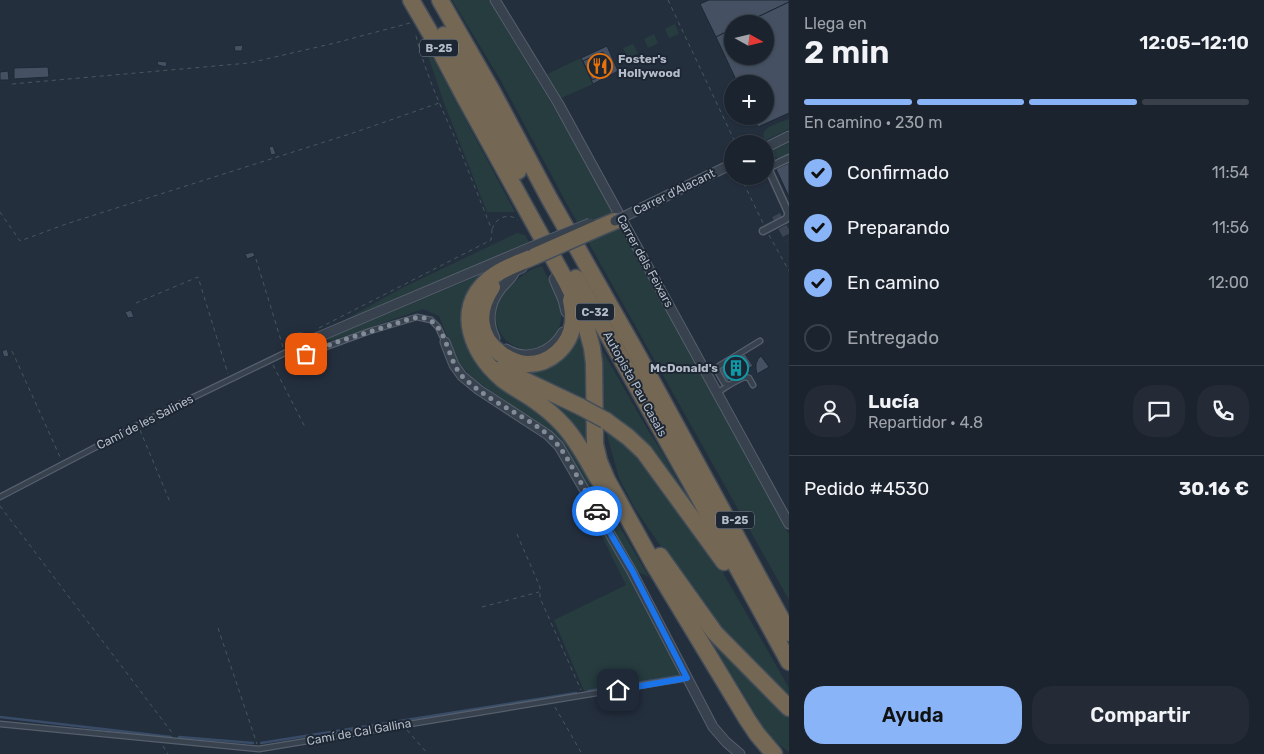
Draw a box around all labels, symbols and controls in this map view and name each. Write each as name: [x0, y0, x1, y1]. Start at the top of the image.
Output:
text: Llega en: [804, 14, 867, 33]
north arrow: [724, 15, 774, 65]
map controls: [724, 15, 774, 185]
text: 12:05–12:10: [1139, 31, 1249, 54]
text: 2 min: [804, 33, 889, 71]
road number: B-25: [420, 40, 458, 56]
place label: Foster's Hollywood: [618, 52, 680, 80]
restaurant icon: Foster's Hollywood: [587, 53, 613, 79]
button: +: [724, 75, 774, 125]
text: En camino · 230 m: [804, 113, 942, 132]
button: −: [724, 135, 774, 185]
icon: check: [804, 159, 832, 187]
text: Confirmado: [847, 161, 949, 184]
text: 11:54: [1212, 163, 1249, 182]
street label: Carrer d'Alacant: [631, 166, 717, 218]
street label: Carrer dels Feixars: [614, 212, 676, 310]
icon: check: [804, 214, 832, 242]
text: Preparando: [847, 216, 950, 239]
text: 11:56: [1212, 218, 1249, 237]
icon: check: [804, 269, 832, 297]
text: En camino: [847, 271, 940, 294]
text: 12:00: [1208, 273, 1249, 292]
road number: C-32: [576, 304, 614, 320]
text: Entregado: [847, 326, 939, 349]
street label: Autopista Pau Casals: [600, 329, 670, 439]
pin: [285, 333, 327, 375]
icon: bag: [292, 340, 320, 368]
building icon: McDonald's: [723, 355, 749, 381]
place label: McDonald's: [650, 361, 718, 375]
button: person: [804, 385, 856, 437]
button: chat: [1133, 385, 1185, 437]
button: phone: [1197, 385, 1249, 437]
text: Lucía: [868, 390, 919, 413]
street label: Camí de les Salines: [94, 392, 196, 452]
text: Repartidor · 4.8: [868, 413, 983, 432]
text: Pedido #4530: [804, 477, 929, 500]
text: 30.16 €: [1179, 477, 1249, 500]
courier: [572, 486, 622, 536]
icon: car: [583, 497, 611, 525]
road number: B-25: [716, 512, 754, 528]
pin: [597, 669, 639, 711]
icon: home: [604, 676, 632, 704]
button: Ayuda: [804, 686, 1022, 744]
button: Compartir: [1032, 686, 1249, 744]
street label: Camí de Cal Gallina: [306, 716, 412, 748]

